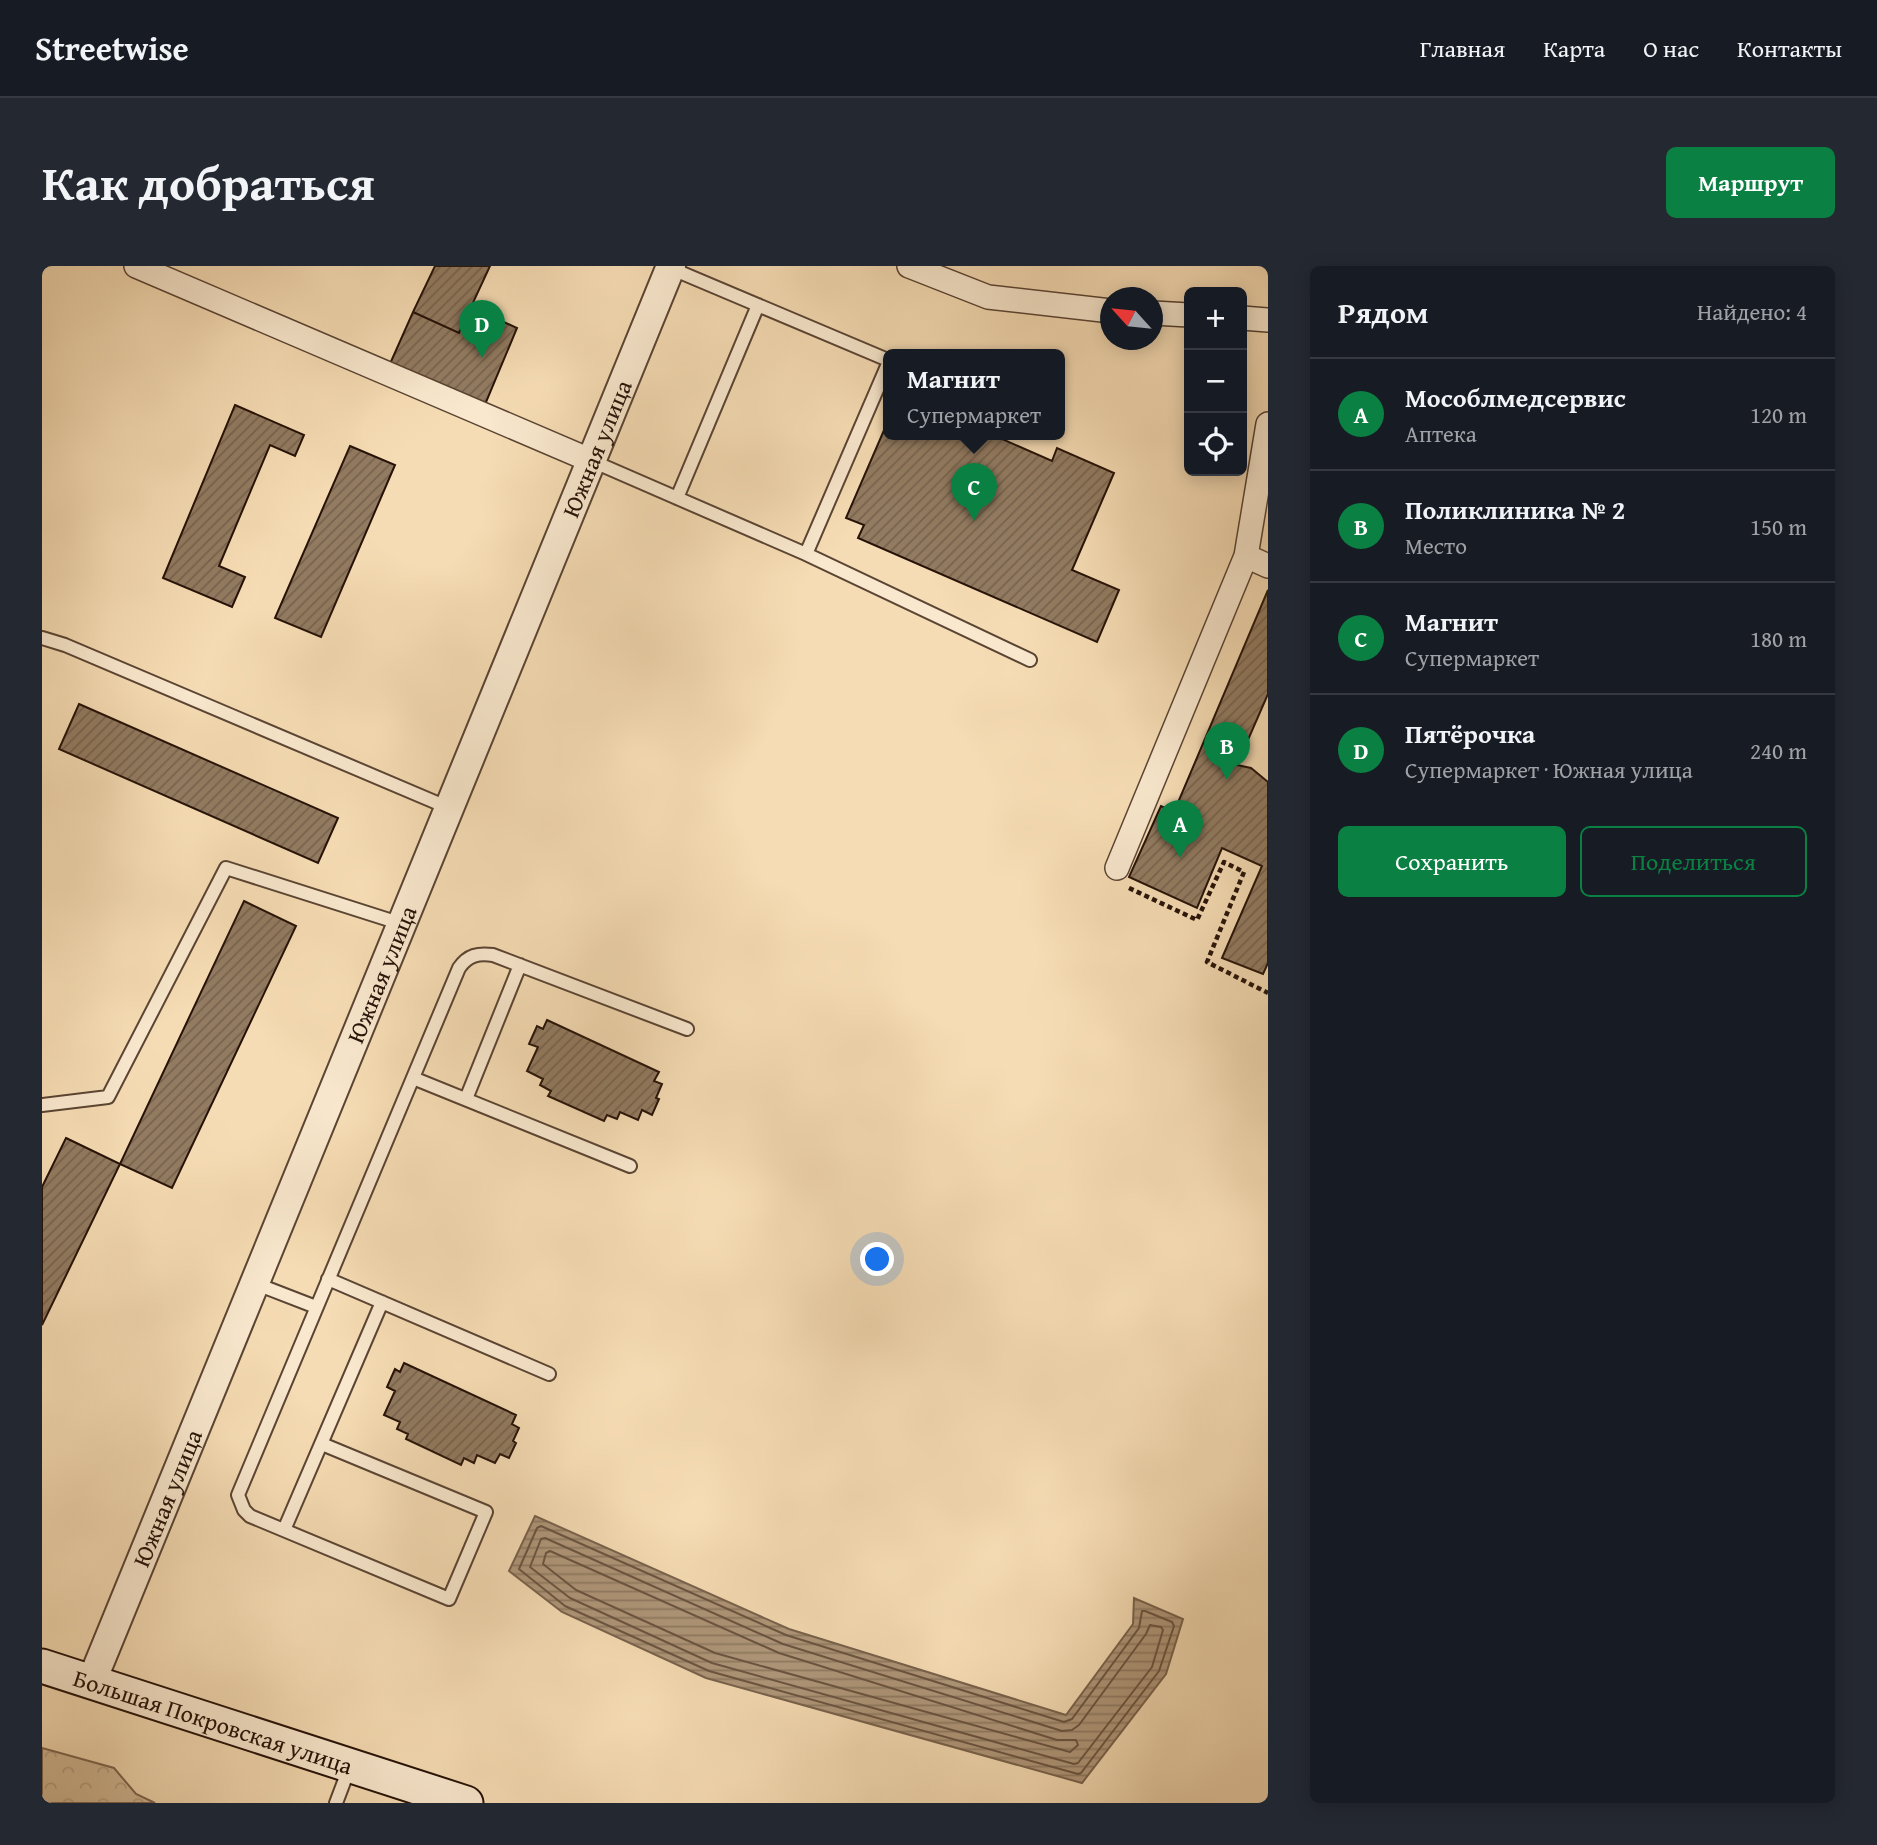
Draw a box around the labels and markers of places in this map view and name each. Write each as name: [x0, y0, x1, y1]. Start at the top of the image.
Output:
pin: D: [459, 300, 505, 358]
pin: C: [951, 463, 997, 521]
pin: B: [1204, 722, 1250, 780]
pin: A: [1157, 800, 1203, 858]

